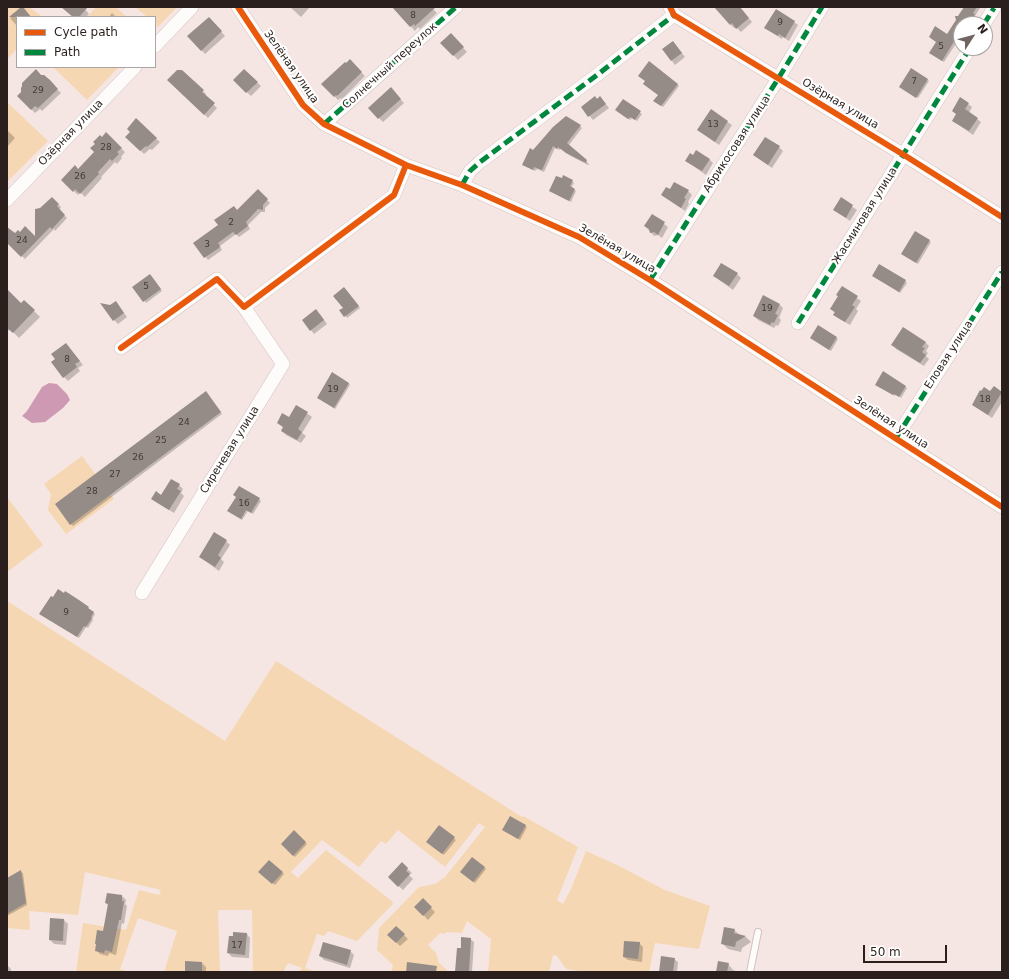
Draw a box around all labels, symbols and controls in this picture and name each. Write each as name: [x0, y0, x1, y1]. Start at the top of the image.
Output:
house number: 8: [410, 11, 416, 21]
legend: [16, 16, 156, 68]
north arrow: [953, 16, 993, 56]
house number: 9: [777, 18, 783, 28]
street label: Солнечный переулок: [340, 20, 440, 112]
text: N: [974, 22, 990, 37]
text: Cycle path: [54, 25, 118, 39]
street label: Зелёная улица: [261, 28, 321, 106]
house number: 5: [938, 42, 944, 52]
text: Path: [54, 45, 80, 59]
street label: Озёрная улица: [799, 76, 881, 132]
house number: 7: [911, 77, 917, 87]
house number: 29: [32, 86, 44, 96]
street label: Абрикосовая улица: [701, 93, 773, 195]
street label: Озёрная улица: [36, 97, 106, 169]
house number: 13: [707, 120, 719, 130]
house number: 28: [100, 143, 112, 153]
street label: Жасминовая улица: [830, 165, 900, 267]
house number: 26: [74, 172, 86, 182]
house number: 2: [228, 218, 234, 228]
street label: Зелёная улица: [576, 222, 658, 276]
house number: 24: [16, 236, 28, 246]
house number: 3: [204, 240, 210, 250]
house number: 5: [143, 282, 149, 292]
house number: 19: [761, 304, 773, 314]
street label: Еловая улица: [922, 318, 976, 392]
house number: 8: [64, 355, 70, 365]
house number: 19: [327, 385, 339, 395]
street label: Зелёная улица: [851, 394, 931, 452]
house number: 18: [979, 395, 991, 405]
street label: Сиреневая улица: [198, 404, 262, 496]
house number: 24: [178, 418, 190, 428]
house number: 25: [155, 436, 167, 446]
house number: 26: [132, 453, 144, 463]
house number: 27: [109, 470, 121, 480]
house number: 28: [86, 487, 98, 497]
house number: 16: [238, 499, 250, 509]
house number: 9: [63, 608, 69, 618]
scale bar: [865, 937, 949, 963]
house number: 17: [231, 941, 243, 951]
text: 50 m: [870, 945, 901, 959]

